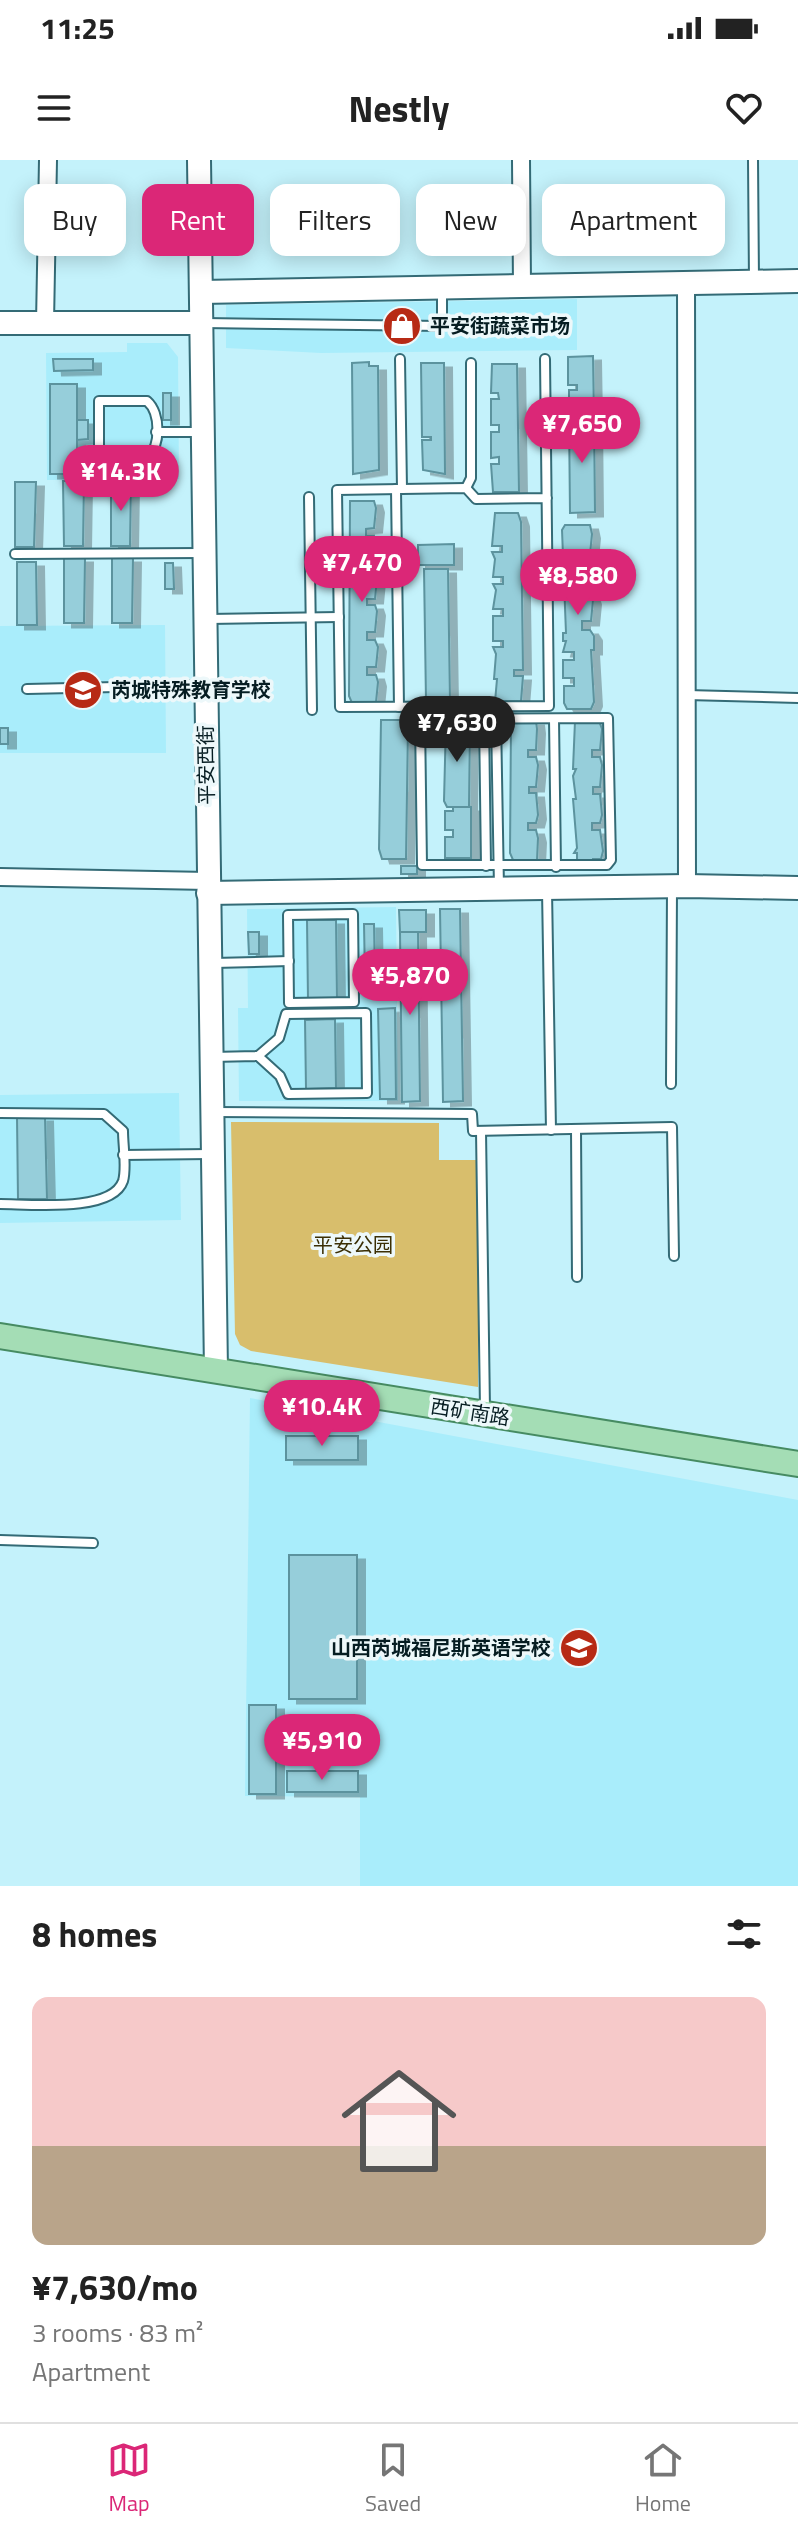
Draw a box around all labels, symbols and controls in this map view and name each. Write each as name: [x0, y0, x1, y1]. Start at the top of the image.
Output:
text: 11:25: [40, 5, 115, 51]
text: Nestly: [349, 81, 449, 136]
icon: menu: [32, 86, 76, 130]
icon: heart: [722, 86, 766, 130]
chip: Buy: [24, 184, 126, 256]
chip: Rent: [142, 184, 254, 256]
chip: Filters: [270, 184, 400, 256]
chip: New: [416, 184, 526, 256]
chip: Apartment: [542, 184, 725, 256]
shop icon: 平安街蔬菜市场: [381, 305, 423, 347]
place label: 平安街蔬菜市场: [430, 310, 570, 341]
pin: ¥7,650: [517, 397, 647, 465]
text: ¥7,650: [542, 403, 622, 442]
pin: ¥14.3K: [56, 445, 186, 513]
text: ¥14.3K: [81, 451, 161, 490]
pin: ¥7,470: [297, 536, 427, 604]
text: ¥7,470: [322, 542, 402, 581]
pin: ¥8,580: [513, 549, 643, 617]
text: ¥8,580: [538, 555, 618, 594]
school or university icon: 芮城特殊教育学校: [62, 669, 104, 711]
place label: 芮城特殊教育学校: [111, 674, 271, 705]
pin: ¥7,630: [392, 696, 522, 764]
text: ¥7,630: [417, 702, 497, 741]
street label: 平安西街: [189, 725, 222, 805]
pin: ¥5,870: [345, 949, 475, 1017]
text: ¥5,870: [370, 955, 450, 994]
park label: 平安公园: [313, 1229, 393, 1260]
pin: ¥10.4K: [257, 1380, 387, 1448]
text: ¥10.4K: [282, 1386, 362, 1425]
street label: 西矿南路: [428, 1390, 512, 1433]
school or university icon: 山西芮城福尼斯英语学校: [558, 1627, 600, 1669]
place label: 山西芮城福尼斯英语学校: [331, 1632, 551, 1663]
pin: ¥5,910: [257, 1714, 387, 1782]
text: ¥5,910: [282, 1720, 362, 1759]
text: 8 homes: [32, 1908, 157, 1960]
icon: filters: [722, 1912, 766, 1956]
icon: home: [327, 2049, 471, 2193]
text: ¥7,630/mo: [32, 2261, 198, 2313]
text: 3 rooms · 83 m²: [32, 2313, 203, 2352]
text: Apartment: [32, 2352, 150, 2391]
tab: Map: [107, 2438, 151, 2520]
tab: Saved: [365, 2438, 421, 2520]
tab: Home: [635, 2438, 691, 2520]

